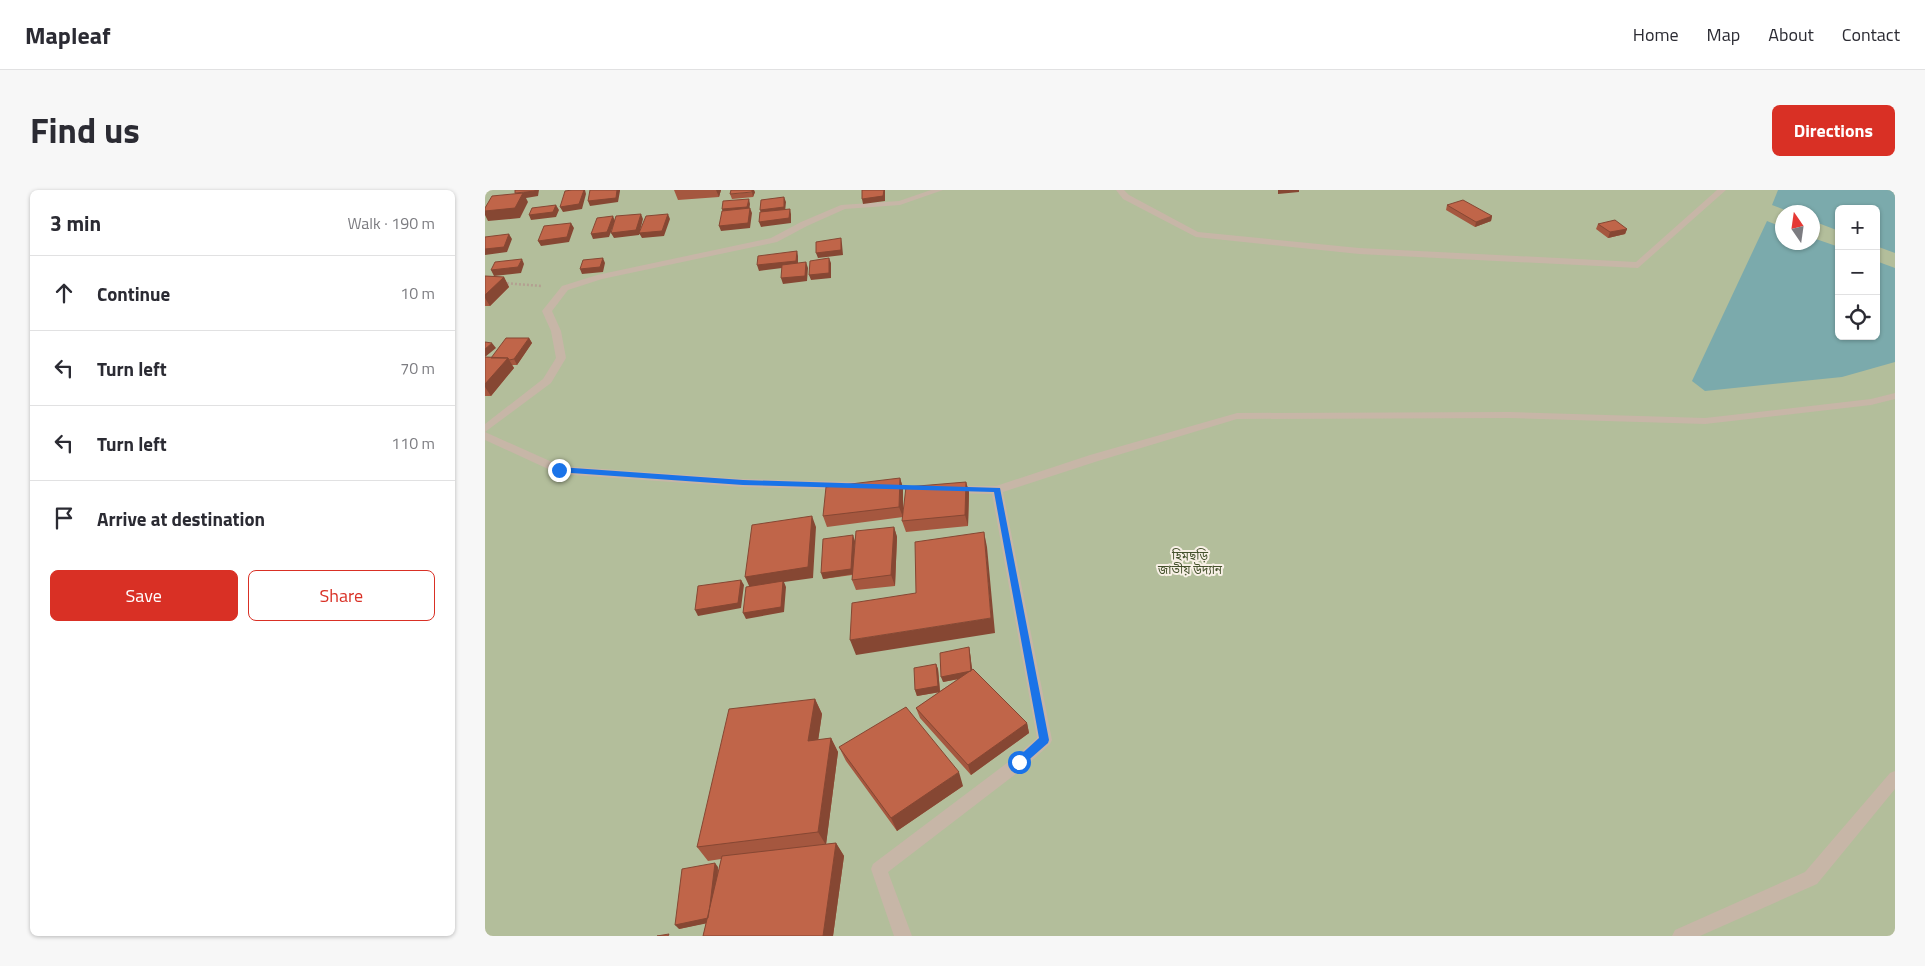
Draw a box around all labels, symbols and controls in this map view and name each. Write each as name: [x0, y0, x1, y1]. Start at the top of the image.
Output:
text: Mapleaf: [25, 17, 110, 53]
text: Home: [1633, 21, 1679, 48]
text: Map: [1707, 21, 1740, 48]
text: About: [1768, 21, 1814, 48]
text: Contact: [1842, 21, 1900, 48]
text: Find us: [30, 103, 140, 157]
button: Directions: [1772, 105, 1895, 156]
north arrow: [1775, 205, 1820, 250]
map controls: [1835, 205, 1880, 340]
button: +: [1835, 205, 1880, 250]
text: 3 min: [50, 207, 101, 239]
text: Walk · 190 m: [347, 211, 435, 235]
button: −: [1835, 250, 1880, 295]
icon: ahead: [50, 279, 78, 307]
text: Continue: [97, 279, 170, 308]
text: 10 m: [400, 281, 435, 305]
button: locate: [1835, 295, 1880, 340]
icon: left: [50, 354, 78, 382]
text: Turn left: [97, 354, 167, 383]
text: 70 m: [400, 356, 435, 380]
icon: left: [50, 429, 78, 457]
text: Turn left: [97, 429, 167, 458]
text: 110 m: [391, 431, 435, 455]
route end: [548, 459, 571, 482]
icon: arrive: [50, 504, 78, 532]
text: Arrive at destination: [97, 504, 265, 533]
park label: হিমছড়ি জাতীয় উদ্যান: [1157, 546, 1223, 579]
button: Save: [50, 570, 238, 621]
button: Share: [248, 570, 435, 621]
route start: [1008, 751, 1031, 774]

